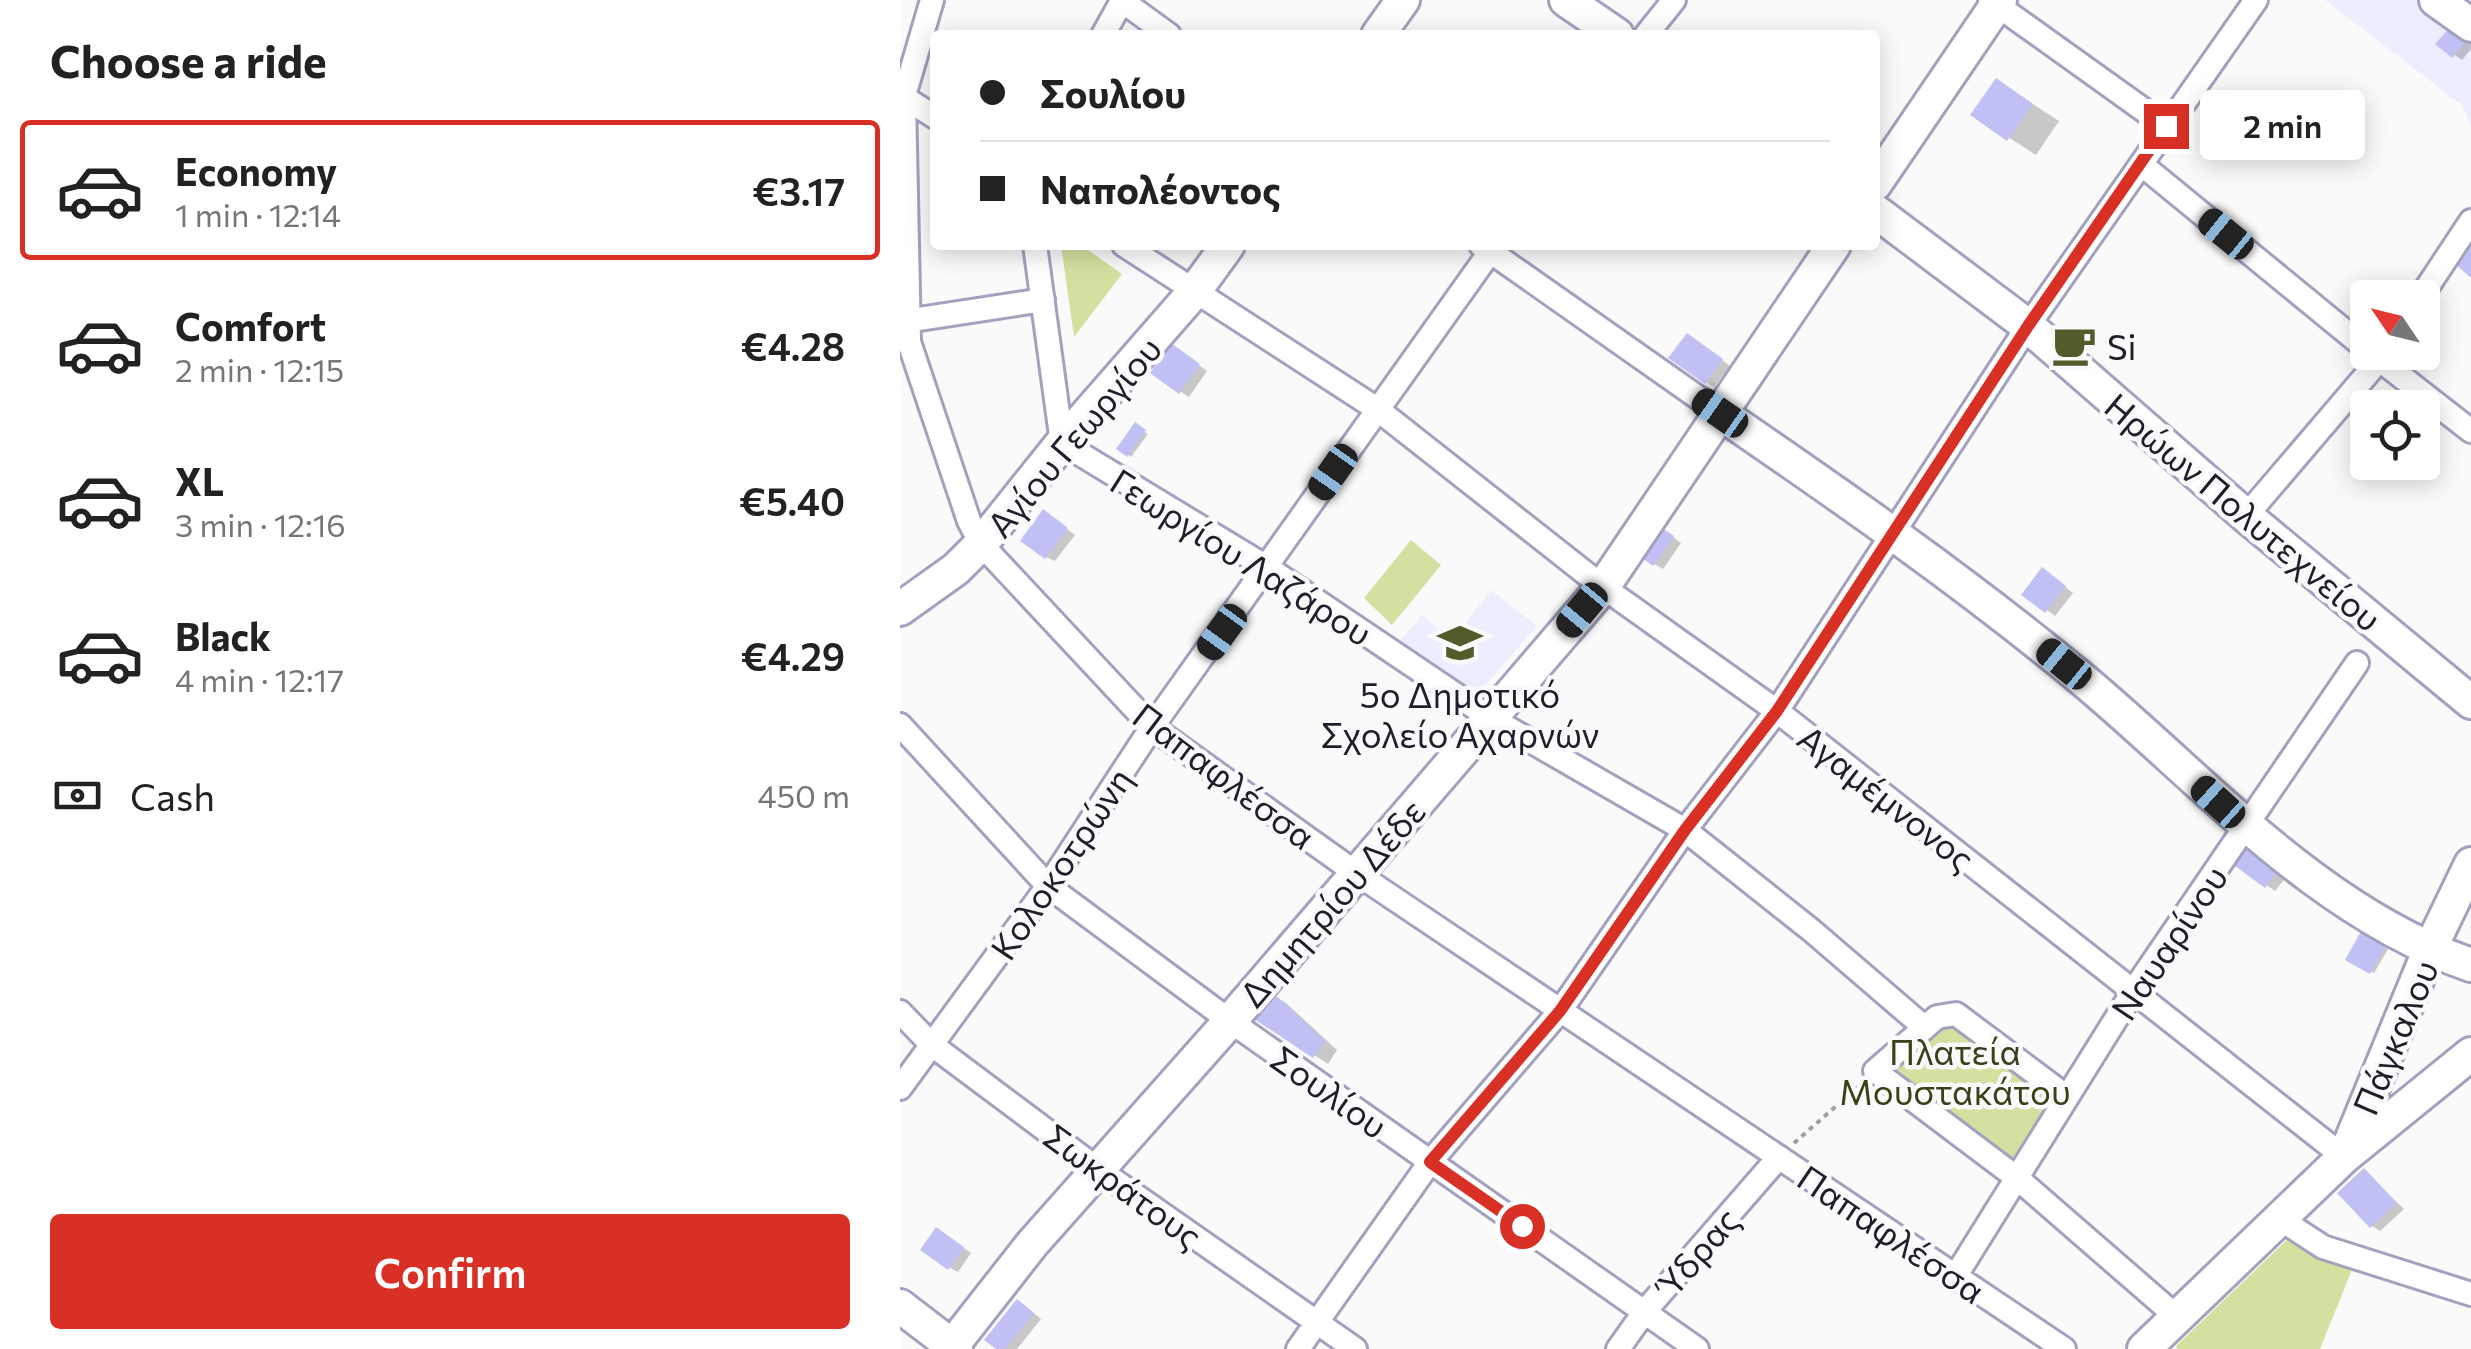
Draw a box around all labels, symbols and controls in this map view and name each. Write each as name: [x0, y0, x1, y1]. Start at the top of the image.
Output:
text: Choose a ride: [50, 32, 327, 87]
text: Σουλίου: [1040, 69, 1186, 116]
callout: 2 min: [2201, 91, 2366, 161]
route end: [2144, 104, 2189, 149]
text: 2 min: [2243, 105, 2322, 145]
icon: car: [55, 145, 145, 235]
text: Economy: [175, 147, 337, 194]
text: Ναπολέοντος: [1040, 165, 1281, 212]
text: €3.17: [753, 167, 845, 214]
text: 1 min · 12:14: [175, 194, 341, 234]
car: [2193, 203, 2259, 265]
north arrow: [2350, 280, 2440, 370]
map controls: [2350, 280, 2440, 480]
icon: car: [55, 300, 145, 390]
text: Comfort: [175, 302, 326, 349]
cafe icon: Si: [2050, 321, 2098, 369]
text: €4.28: [741, 322, 845, 369]
place label: Si: [2107, 324, 2137, 367]
street label: Αγίου Γεωργίου: [977, 327, 1169, 545]
text: 2 min · 12:15: [175, 349, 344, 389]
street label: Ηρώων Πολυτεχνείου: [2097, 383, 2391, 639]
car: [1687, 384, 1753, 442]
button: locate: [2350, 390, 2440, 480]
car: [1304, 439, 1362, 505]
icon: car: [55, 455, 145, 545]
text: XL: [175, 457, 224, 504]
street label: Γεωργίου Λαζάρου: [1103, 458, 1381, 654]
text: €5.40: [739, 477, 845, 524]
text: 3 min · 12:16: [175, 504, 346, 544]
car: [1551, 577, 1613, 643]
car: [1192, 599, 1252, 665]
icon: car: [55, 610, 145, 700]
text: Black: [175, 612, 271, 659]
school or university icon: 5ο Δημοτικό Σχολείο Αχαρνών: [1436, 619, 1484, 667]
text: €4.29: [741, 632, 845, 679]
car: [2031, 633, 2097, 695]
text: 4 min · 12:17: [175, 659, 344, 699]
place label: 5ο Δημοτικό Σχολείο Αχαρνών: [1321, 672, 1599, 755]
street label: Παπαφλέσσα: [1126, 693, 1324, 857]
street label: Αγαμέμνονος: [1790, 715, 1984, 879]
street label: Κολοκοτρώνη: [980, 759, 1140, 967]
icon: cash: [50, 768, 105, 823]
car: [2186, 771, 2250, 833]
text: Cash: [130, 772, 215, 819]
text: 450 m: [757, 775, 850, 815]
street label: Δημητρίου Δέδε: [1229, 789, 1433, 1015]
street label: Ναυαρίνου: [2101, 857, 2235, 1027]
street label: Πάγκαλου: [2342, 953, 2446, 1121]
park label: Πλατεία Μουστακάτου: [1839, 1029, 2071, 1112]
street label: Σουλίου: [1264, 1036, 1396, 1146]
street label: Σωκράτους: [1037, 1113, 1211, 1257]
street label: Παπαφλέσσα: [1790, 1155, 1994, 1311]
street label: Ύδρας: [1644, 1198, 1747, 1308]
route start: [1500, 1204, 1545, 1249]
button: Confirm: [50, 1214, 850, 1329]

